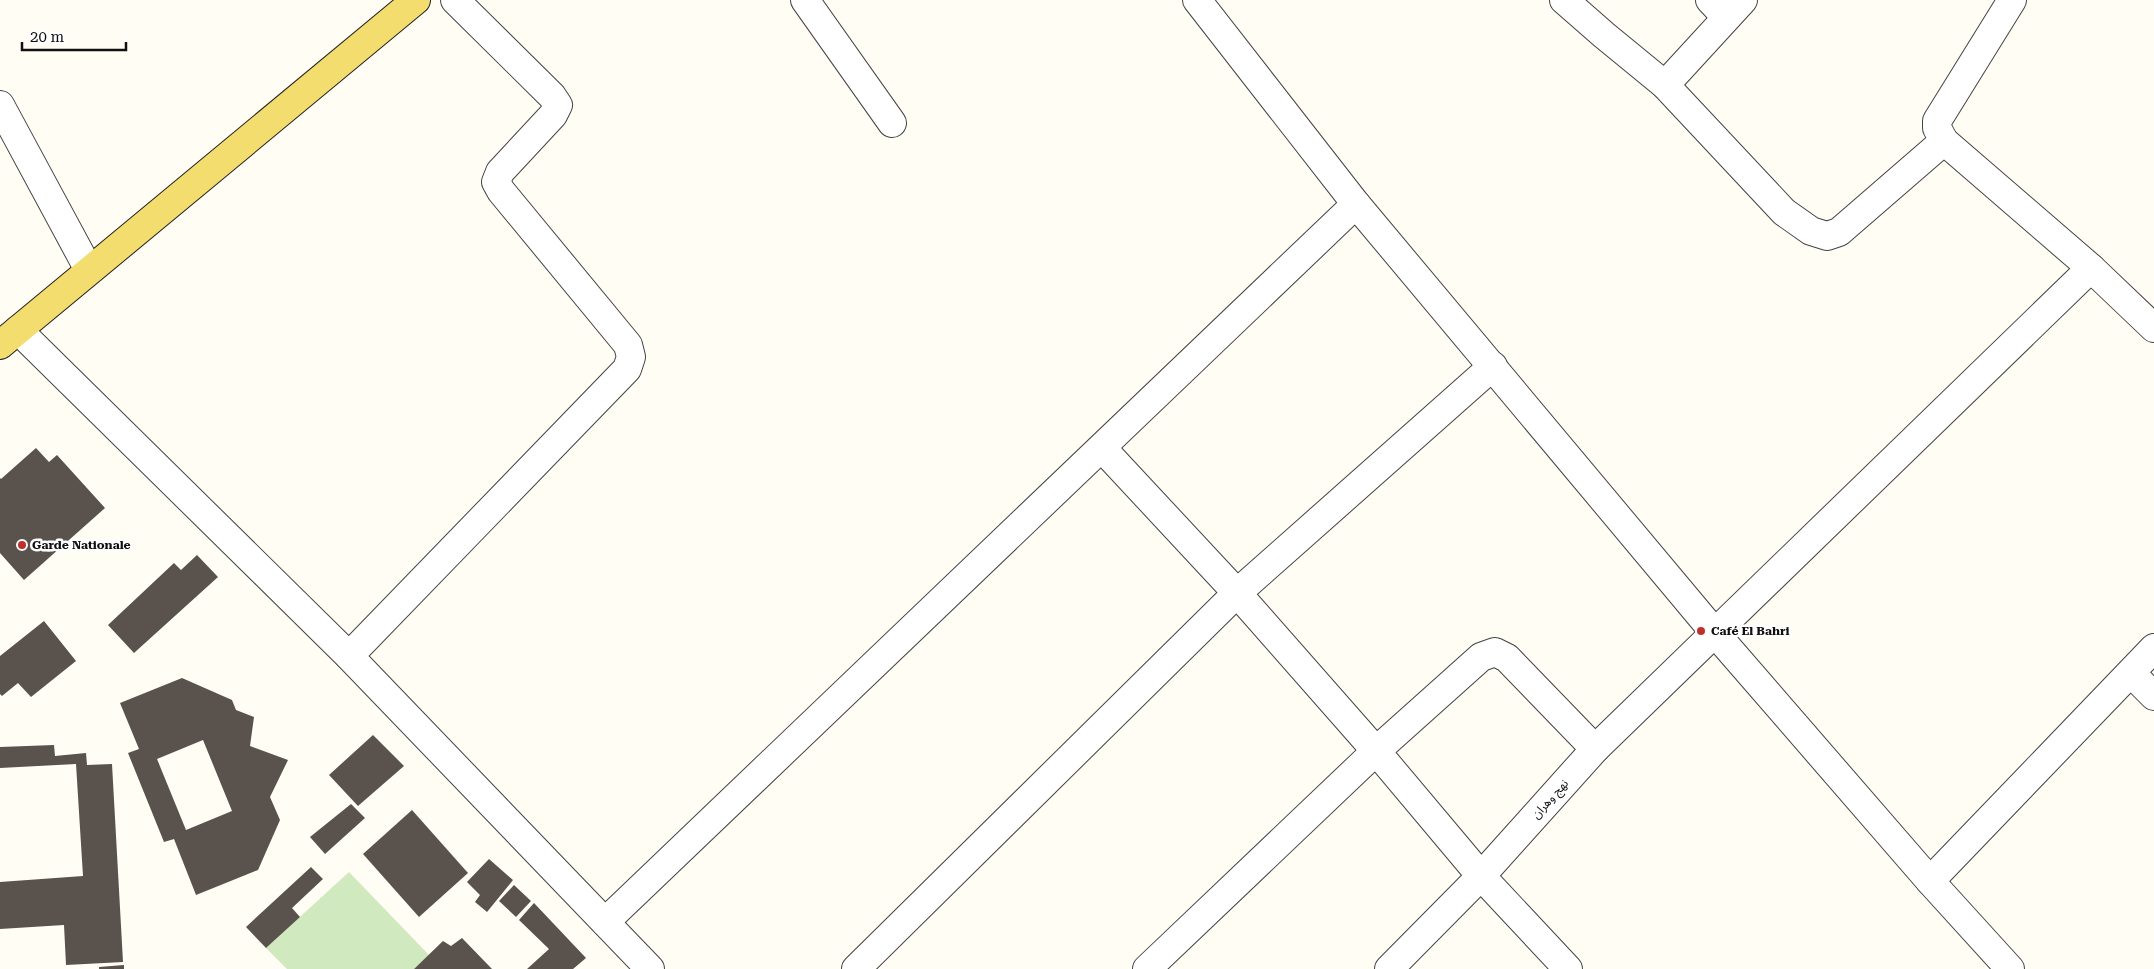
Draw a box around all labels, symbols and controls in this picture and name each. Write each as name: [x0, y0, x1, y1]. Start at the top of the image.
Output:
scale bar: [22, 20, 126, 52]
text: 20 m: [30, 28, 65, 46]
place label: Garde Nationale: [32, 538, 131, 552]
marker: Garde Nationale: [16, 539, 28, 551]
place label: Café El Bahri: [1711, 624, 1789, 638]
marker: Café El Bahri: [1695, 625, 1707, 637]
street label: نهج وهران: [1529, 777, 1573, 823]

